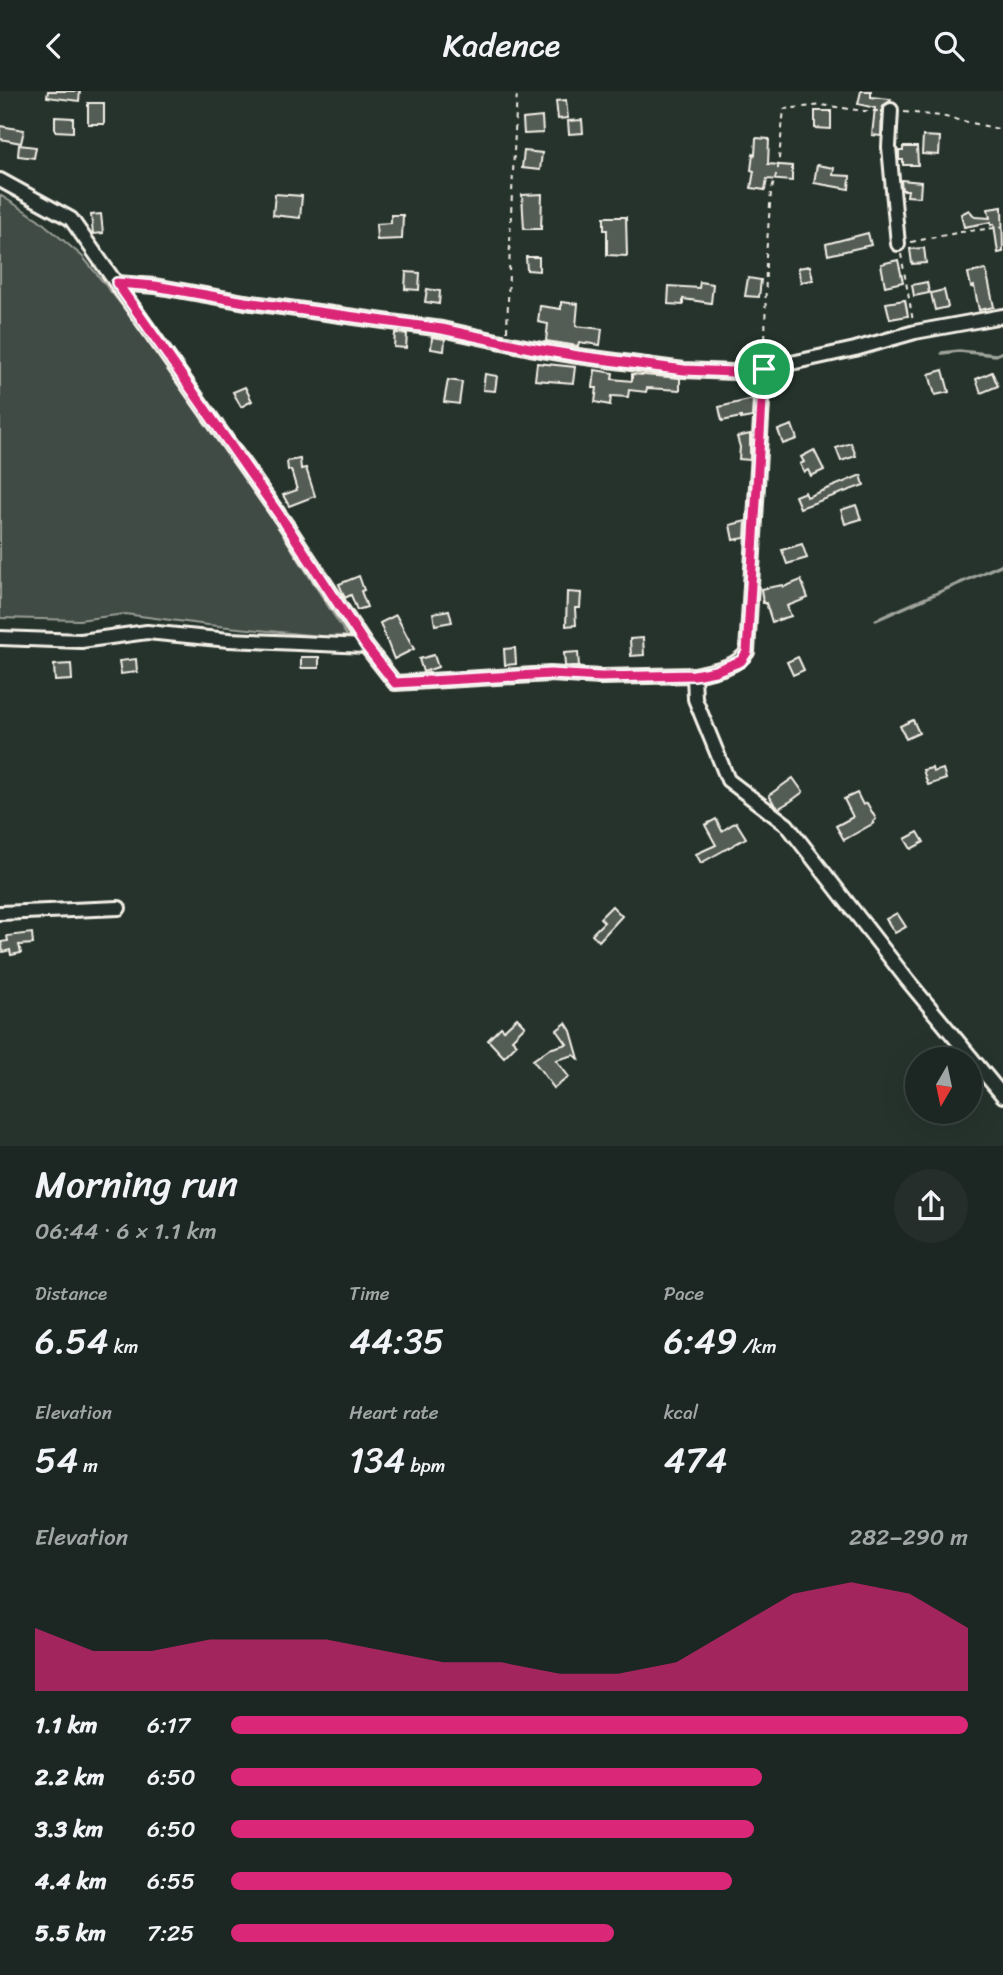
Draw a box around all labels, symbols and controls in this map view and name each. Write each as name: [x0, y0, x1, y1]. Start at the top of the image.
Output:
text: Kadence: [443, 17, 560, 74]
icon: back: [35, 27, 73, 65]
icon: search: [930, 27, 968, 65]
pin: [734, 339, 794, 399]
icon: arrive: [745, 350, 783, 388]
north arrow: [905, 1047, 982, 1123]
map controls: [905, 1047, 982, 1124]
text: Morning run: [35, 1151, 238, 1218]
button: share: [894, 1169, 968, 1243]
text: 06:44 · 6 × 1.1 km: [35, 1211, 217, 1252]
text: Distance: [35, 1277, 107, 1310]
text: Time: [349, 1277, 390, 1310]
text: Pace: [664, 1277, 704, 1310]
text: 6.54: [35, 1310, 109, 1372]
text: 44:35: [349, 1310, 444, 1372]
text: 6:49: [664, 1310, 737, 1372]
text: km: [109, 1330, 138, 1363]
text: /km: [737, 1330, 777, 1363]
text: Elevation: [35, 1396, 112, 1429]
text: Heart rate: [349, 1396, 439, 1429]
text: kcal: [664, 1396, 698, 1429]
text: 54: [35, 1429, 78, 1491]
text: 134: [349, 1429, 405, 1491]
text: 474: [664, 1429, 727, 1491]
text: m: [78, 1449, 98, 1482]
text: bpm: [405, 1449, 445, 1482]
text: Elevation: [35, 1517, 128, 1558]
text: 282–290 m: [849, 1517, 968, 1558]
text: 1.1 km: [35, 1705, 98, 1746]
text: 6:17: [147, 1705, 190, 1746]
text: 2.2 km: [35, 1757, 104, 1798]
text: 6:50: [147, 1757, 196, 1798]
text: 3.3 km: [35, 1809, 103, 1850]
text: 6:50: [147, 1809, 196, 1850]
text: 4.4 km: [35, 1861, 107, 1902]
text: 6:55: [147, 1861, 195, 1902]
text: 5.5 km: [35, 1913, 106, 1954]
text: 7:25: [147, 1913, 194, 1954]

